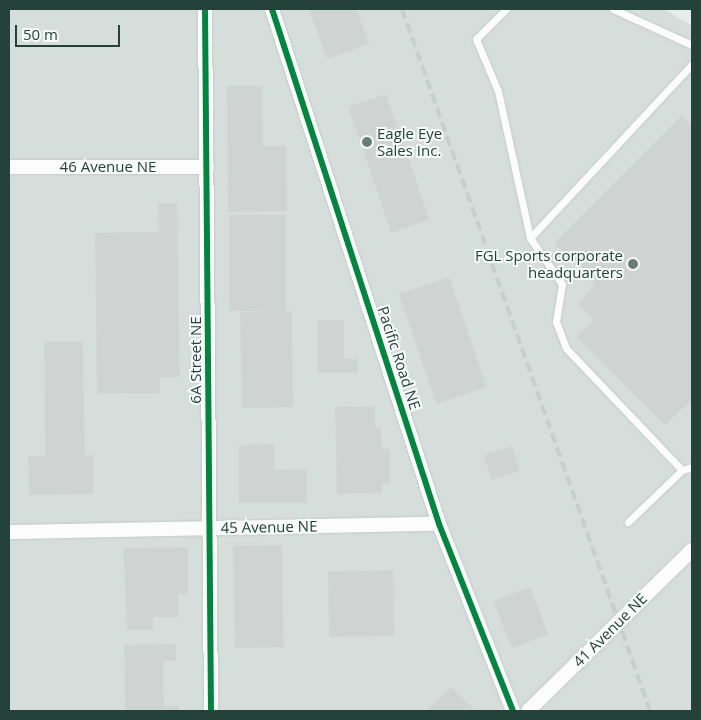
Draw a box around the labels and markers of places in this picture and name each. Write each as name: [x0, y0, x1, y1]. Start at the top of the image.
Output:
place label: Eagle Eye Sales Inc.: [377, 124, 442, 159]
marker: Eagle Eye Sales Inc.: [361, 136, 373, 148]
place label: FGL Sports corporate headquarters: [475, 246, 623, 281]
marker: FGL Sports corporate headquarters: [627, 258, 639, 270]

